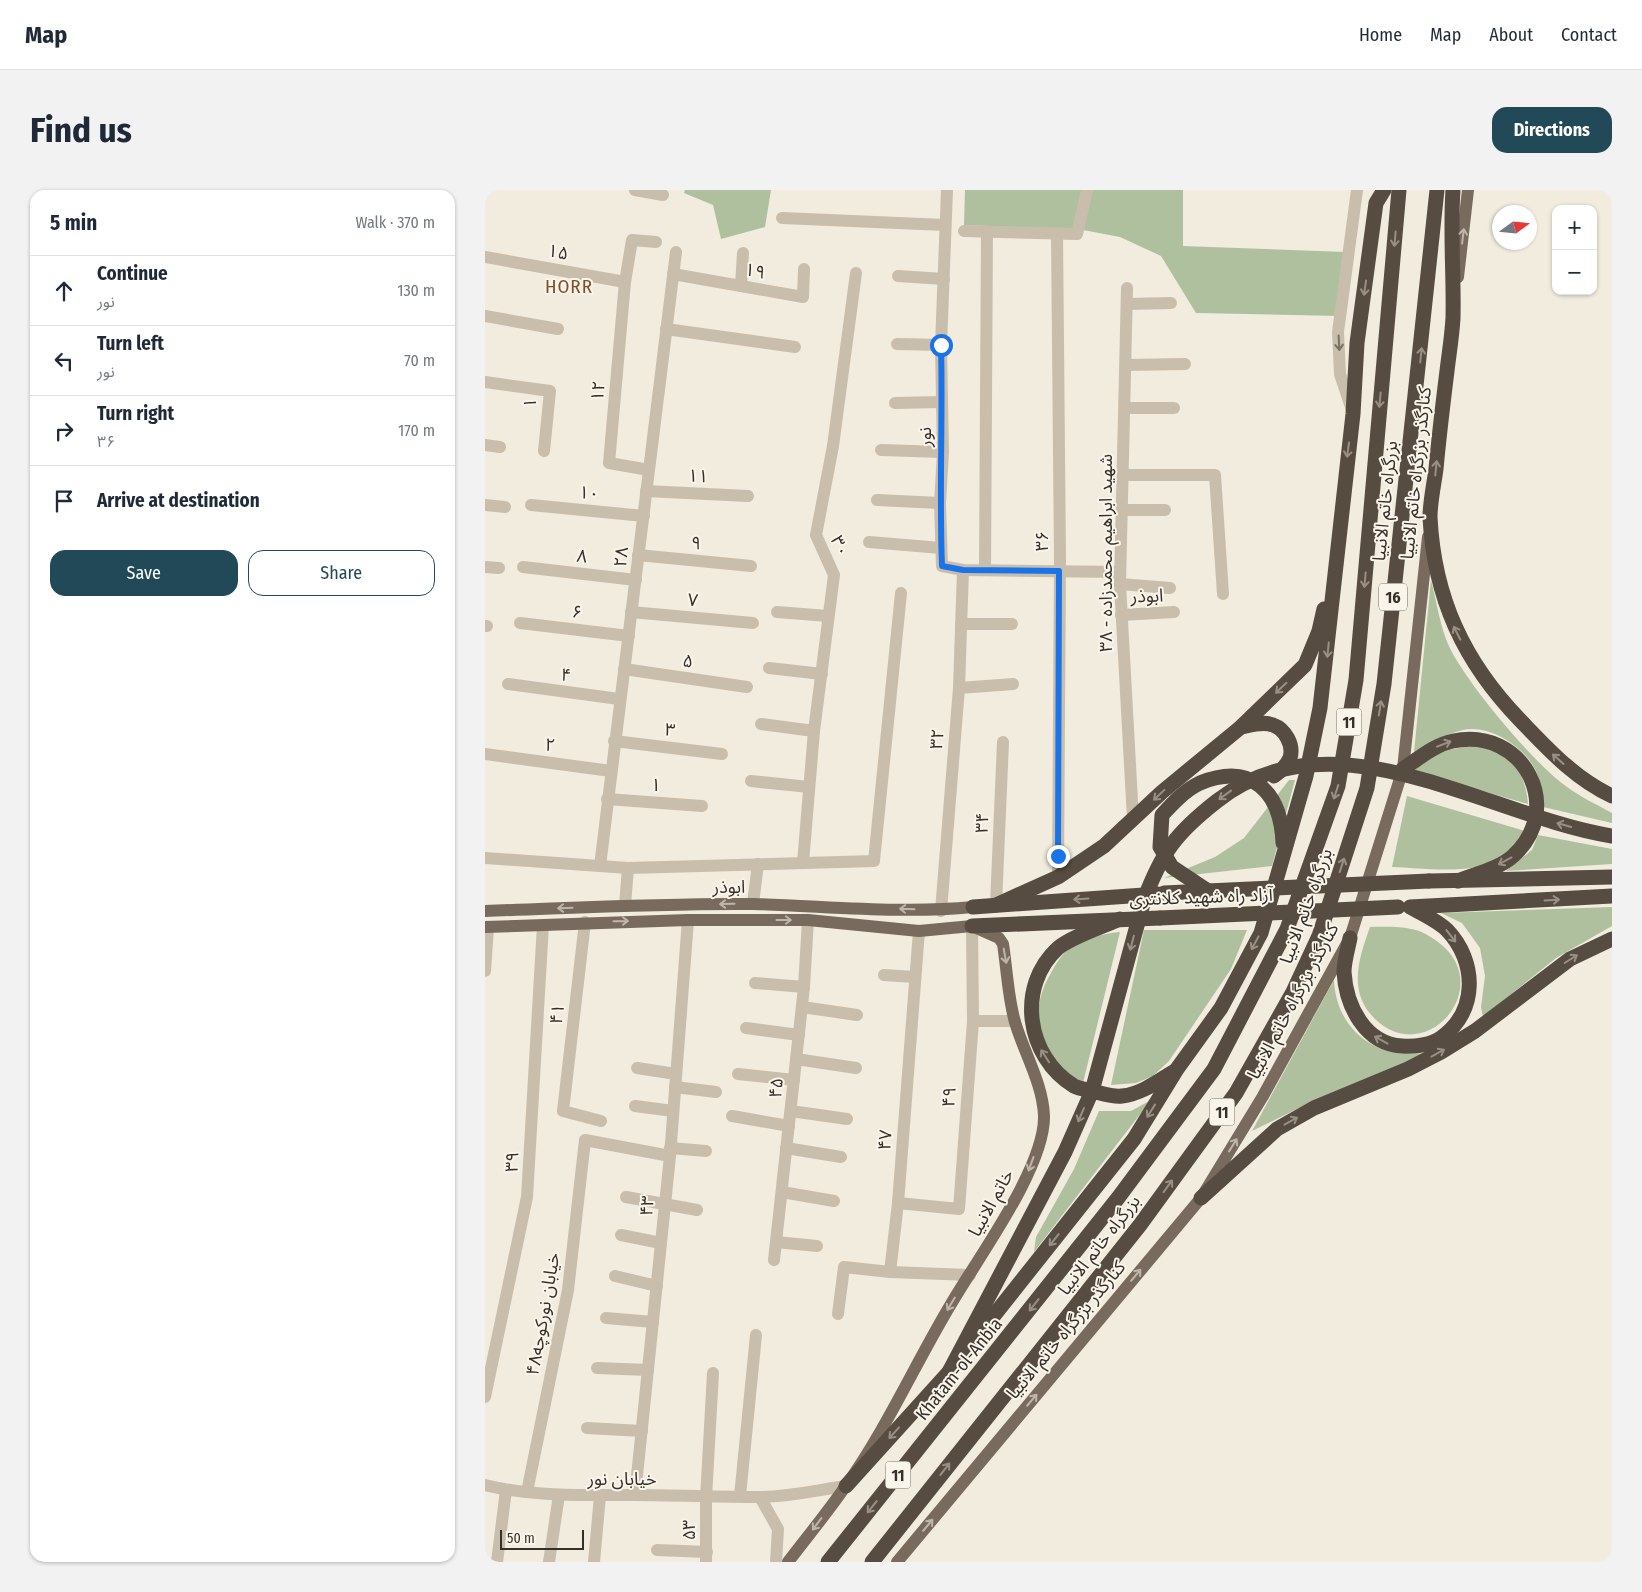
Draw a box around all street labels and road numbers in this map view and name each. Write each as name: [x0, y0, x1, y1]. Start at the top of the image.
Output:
street label: ۱۵: [546, 239, 570, 265]
street label: ۱۹: [743, 258, 767, 284]
street label: ۱۲: [586, 380, 610, 402]
street label: کنارگذر بزرگراه خاتم الانبیا: [1396, 385, 1438, 561]
street label: ۱: [519, 397, 541, 409]
street label: نور: [914, 427, 936, 448]
street label: بزرگراه خاتم الانبیا: [1368, 440, 1404, 563]
street label: شهید ابراهیم محمدزاده - ۳۸: [1095, 454, 1119, 652]
street label: ۱۱: [687, 464, 709, 488]
street label: ۱۰: [578, 481, 600, 505]
street label: ۳۶: [1031, 531, 1053, 551]
street label: ۹: [690, 532, 702, 554]
street label: ۳۰: [826, 532, 854, 560]
street label: ۸: [576, 545, 588, 567]
street label: ۲۸: [609, 546, 633, 568]
street label: ابوذر: [1129, 584, 1164, 608]
road number: 16: [1379, 584, 1407, 611]
street label: ۷: [687, 589, 699, 611]
street label: ۶: [571, 600, 583, 624]
street label: ۵: [681, 649, 695, 673]
street label: ۴: [559, 663, 573, 687]
road number: 11: [1337, 708, 1361, 736]
street label: ۳: [664, 718, 676, 742]
street label: ۳۲: [925, 728, 949, 750]
street label: ۲: [544, 733, 556, 757]
street label: ۱: [650, 774, 662, 796]
street label: ۳۴: [970, 812, 994, 834]
street label: بزرگراه خاتم الانبیا: [1275, 845, 1339, 967]
street label: ابوذر: [712, 876, 745, 898]
street label: آزاد راه شهید کلانتری: [1129, 883, 1274, 911]
street label: کنارگذر بزرگراه خاتم الانبیا: [1243, 919, 1345, 1084]
street label: ۴۱: [545, 1002, 569, 1026]
street label: ۴۵: [764, 1077, 788, 1099]
street label: ۴۹: [937, 1086, 961, 1108]
road number: 11: [1209, 1099, 1235, 1126]
street label: ۴۷: [873, 1129, 897, 1151]
street label: ۳۹: [500, 1151, 524, 1173]
street label: خاتم الانبیا: [964, 1166, 1020, 1241]
street label: بزرگراه خاتم الانبیا: [1053, 1191, 1147, 1301]
street label: ۴۳: [635, 1195, 659, 1217]
street label: خیابان نورکوچه۴۸: [521, 1251, 565, 1377]
street label: کنارگذر بزرگراه خاتم الانبیا: [1002, 1256, 1132, 1405]
street label: Khatam-ol-Anbia: [911, 1313, 1007, 1425]
road number: 11: [885, 1462, 911, 1488]
street label: خیابان نور: [586, 1468, 657, 1490]
street label: ۵۳: [678, 1520, 700, 1540]

